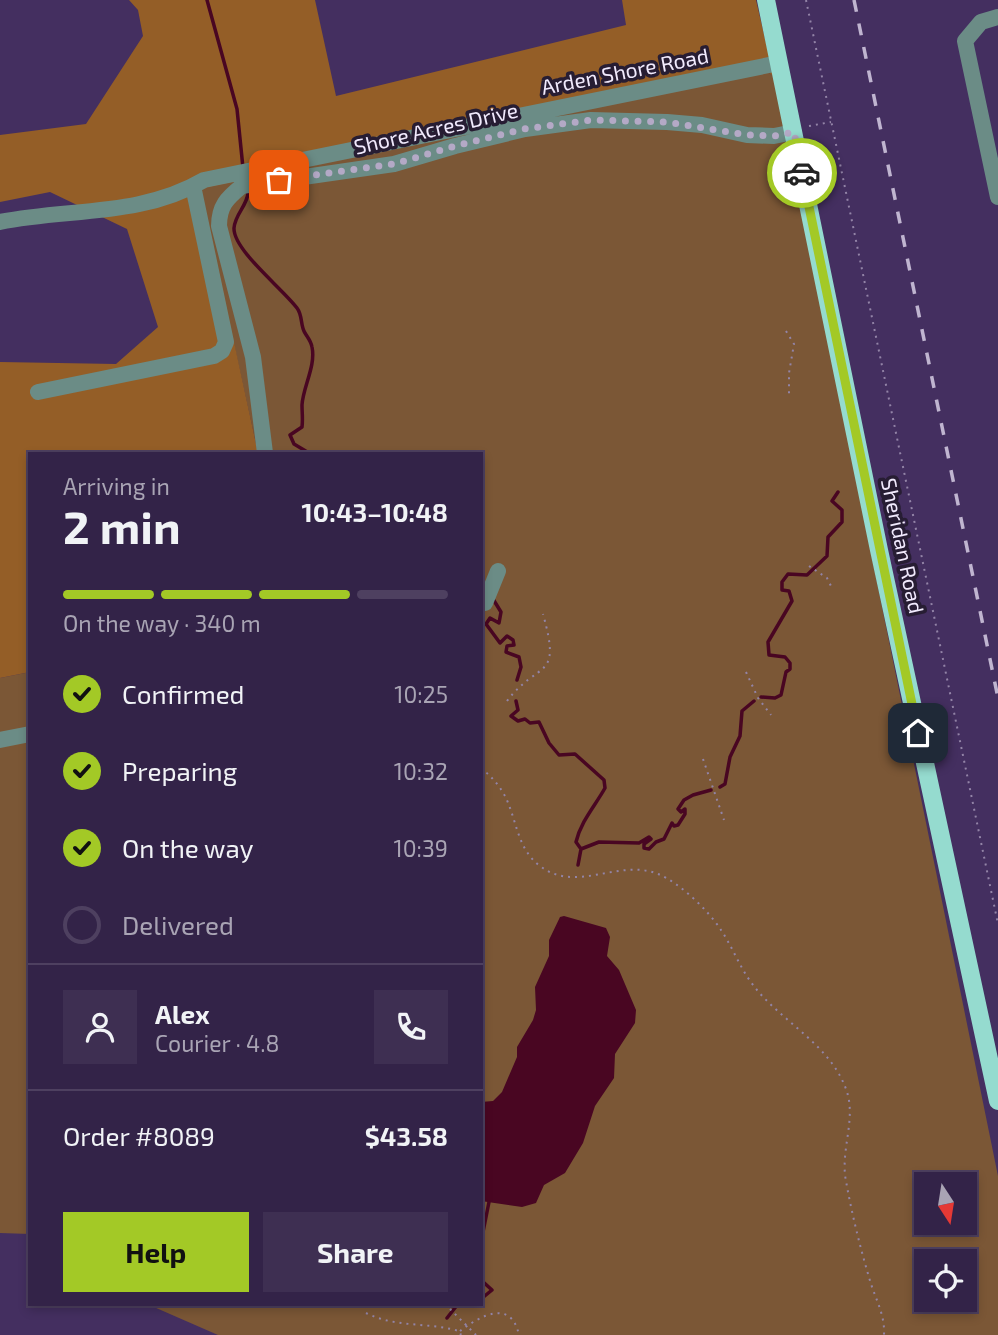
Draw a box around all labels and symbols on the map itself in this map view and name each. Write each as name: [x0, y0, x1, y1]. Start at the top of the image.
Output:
street label: Arden Shore Road: [539, 42, 710, 99]
street label: Shore Acres Drive: [351, 97, 520, 159]
courier: [767, 138, 837, 208]
pin: [249, 150, 309, 210]
street label: Sheridan Road: [877, 476, 930, 616]
pin: [888, 703, 948, 763]
north arrow: [914, 1172, 976, 1236]

